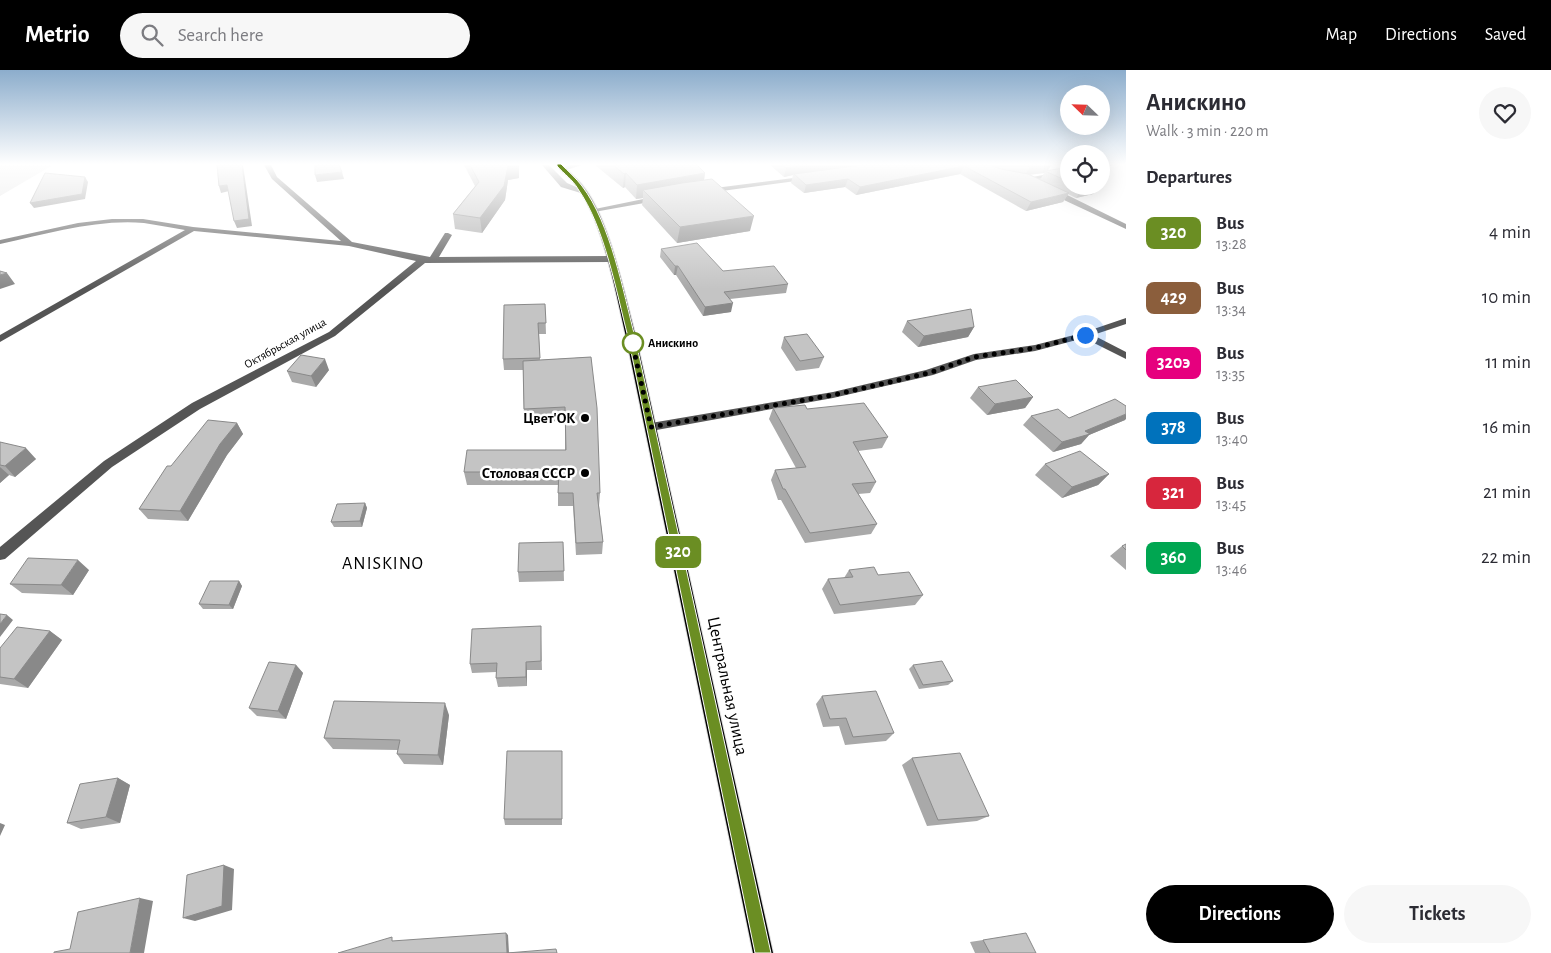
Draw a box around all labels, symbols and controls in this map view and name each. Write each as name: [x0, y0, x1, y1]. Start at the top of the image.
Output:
search box: [120, 13, 470, 58]
icon: search: [138, 21, 166, 49]
text: Metrio: [25, 23, 90, 47]
text: Search here: [178, 26, 264, 45]
text: Map: [1326, 26, 1357, 44]
text: Directions: [1385, 26, 1457, 44]
text: Saved: [1485, 26, 1526, 44]
north arrow: [1060, 85, 1110, 135]
map controls: [1060, 85, 1110, 195]
button: heart: [1479, 87, 1531, 139]
text: Анискино: [1146, 91, 1246, 115]
text: Walk · 3 min · 220 m: [1146, 123, 1269, 139]
button: locate: [1060, 145, 1110, 195]
text: Departures: [1146, 168, 1232, 187]
text: Bus: [1216, 214, 1244, 233]
text: 4 min: [1489, 223, 1531, 242]
text: 320: [1161, 224, 1186, 242]
text: 13:28: [1216, 236, 1247, 252]
text: Bus: [1216, 279, 1244, 298]
text: 10 min: [1482, 288, 1531, 307]
text: 429: [1160, 289, 1187, 307]
text: 13:34: [1216, 301, 1246, 317]
street label: Октябрьская улица: [242, 315, 329, 371]
your location: [1073, 323, 1098, 348]
marker: Анискино: [622, 332, 644, 354]
place label: Анискино: [648, 337, 698, 349]
text: Bus: [1216, 344, 1244, 363]
text: 11 min: [1485, 353, 1531, 372]
text: 320э: [1157, 354, 1190, 372]
text: 13:35: [1216, 366, 1245, 382]
text: Bus: [1216, 409, 1244, 428]
place label: Цвет'OK: [523, 411, 575, 426]
marker: Цвет'OK: [579, 412, 591, 424]
text: 16 min: [1483, 418, 1531, 437]
text: 378: [1161, 419, 1186, 437]
text: 13:40: [1216, 431, 1248, 447]
place label: Столовая СССР: [482, 466, 575, 481]
marker: Столовая СССР: [579, 467, 591, 479]
text: Bus: [1216, 474, 1244, 493]
text: 21 min: [1483, 483, 1531, 502]
text: 321: [1162, 484, 1185, 502]
text: 13:45: [1216, 496, 1246, 512]
line badge: 320: [649, 536, 707, 568]
text: Bus: [1216, 539, 1244, 558]
text: 320: [665, 543, 691, 561]
text: 22 min: [1481, 548, 1531, 567]
text: 360: [1161, 549, 1186, 567]
district label: ANISKINO: [342, 555, 424, 573]
text: 13:46: [1216, 561, 1247, 577]
street label: Центральная улица: [703, 615, 751, 757]
button: Directions: [1146, 885, 1334, 943]
button: Tickets: [1344, 885, 1531, 943]

